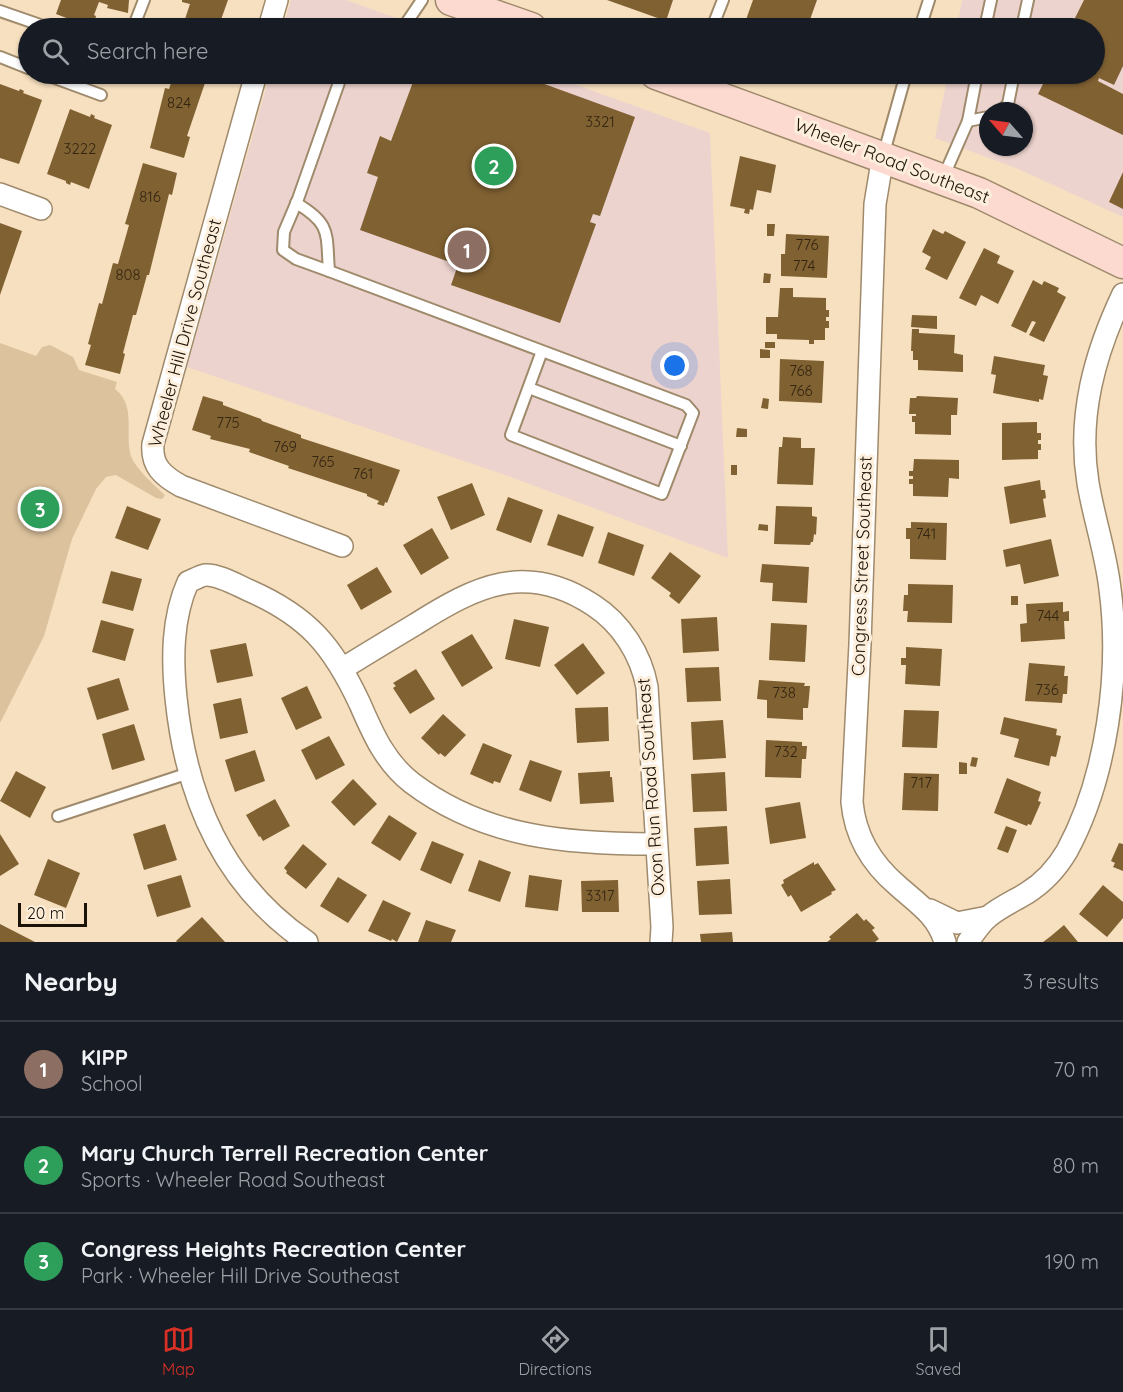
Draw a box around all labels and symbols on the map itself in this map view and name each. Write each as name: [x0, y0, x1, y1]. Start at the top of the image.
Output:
house number: 824: [167, 93, 191, 112]
north arrow: [979, 102, 1033, 156]
house number: 3321: [585, 112, 615, 131]
street label: Wheeler Road Southeast: [792, 113, 993, 208]
house number: 3222: [64, 139, 96, 158]
pin: 2: [474, 144, 514, 188]
house number: 816: [139, 187, 161, 206]
street label: Wheeler Hill Drive Southeast: [143, 216, 226, 450]
pin: 1: [448, 228, 486, 272]
house number: 776: [795, 235, 819, 254]
house number: 774: [793, 256, 815, 275]
house number: 808: [115, 265, 141, 284]
your location: [660, 351, 689, 380]
house number: 768: [789, 361, 813, 380]
house number: 766: [789, 381, 813, 400]
house number: 775: [216, 413, 240, 432]
house number: 769: [273, 437, 297, 456]
house number: 765: [311, 452, 335, 471]
street label: Congress Street Southeast: [846, 456, 877, 676]
house number: 761: [353, 464, 373, 483]
pin: 3: [20, 486, 60, 532]
house number: 741: [916, 524, 936, 543]
house number: 744: [1037, 606, 1060, 625]
street label: Oxon Run Road Southeast: [631, 677, 670, 897]
house number: 736: [1035, 680, 1059, 699]
house number: 738: [772, 683, 796, 702]
house number: 732: [774, 742, 798, 761]
house number: 717: [910, 773, 932, 792]
house number: 3317: [586, 886, 615, 905]
scale bar: [18, 900, 87, 928]

